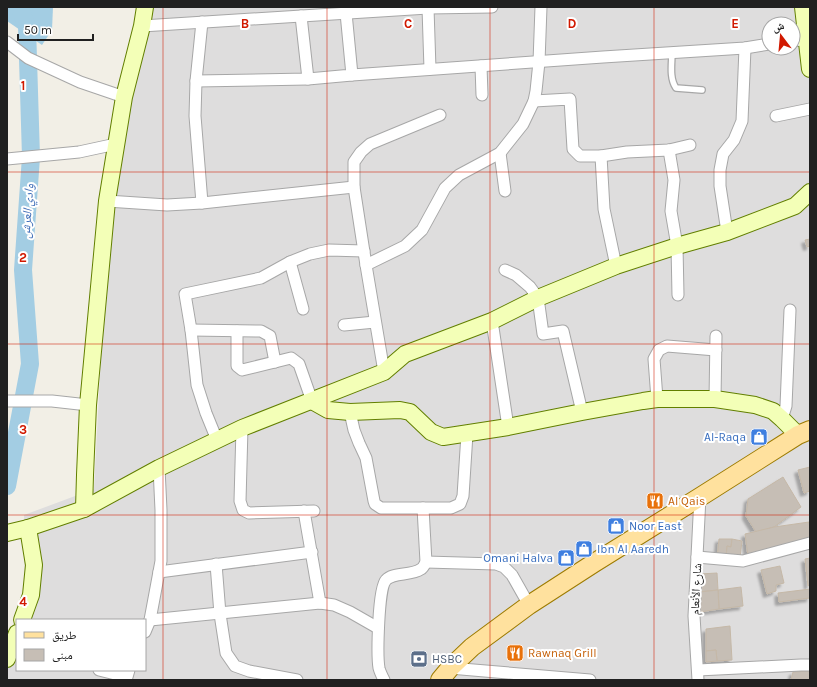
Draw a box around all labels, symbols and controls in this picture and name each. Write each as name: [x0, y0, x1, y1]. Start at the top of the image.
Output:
scale bar: [18, 16, 93, 42]
text: B: [241, 16, 249, 31]
text: C: [404, 16, 412, 31]
text: D: [568, 16, 577, 31]
text: E: [731, 16, 739, 31]
north arrow: [761, 16, 801, 56]
text: ش: [771, 19, 786, 36]
text: 50 m: [24, 23, 52, 37]
text: 1: [21, 78, 25, 93]
water label: وادي العرش: [18, 183, 40, 239]
text: 2: [19, 250, 27, 265]
text: 3: [19, 422, 27, 437]
shop icon: Al-Raqa: [749, 427, 769, 447]
place label: Al-Raqa: [704, 430, 746, 444]
restaurant icon: Al Qais: [645, 491, 665, 511]
place label: Al Qais: [668, 494, 705, 508]
shop icon: Noor East: [606, 516, 626, 536]
place label: Noor East: [629, 519, 682, 533]
shop icon: Ibn Al Aaredh: [574, 539, 594, 559]
place label: Ibn Al Aaredh: [597, 542, 669, 556]
shop icon: Omani Halva: [556, 548, 576, 568]
place label: Omani Halva: [483, 551, 553, 565]
street label: شارع الأنعام: [688, 563, 705, 615]
text: 4: [19, 594, 27, 609]
legend: [16, 619, 146, 671]
text: طريق: [52, 628, 77, 642]
restaurant icon: Rawnaq Grill: [505, 643, 525, 663]
place label: Rawnaq Grill: [528, 646, 597, 660]
text: مبنى: [52, 648, 73, 662]
bank icon: HSBC: [409, 649, 429, 669]
place label: HSBC: [432, 652, 462, 666]

